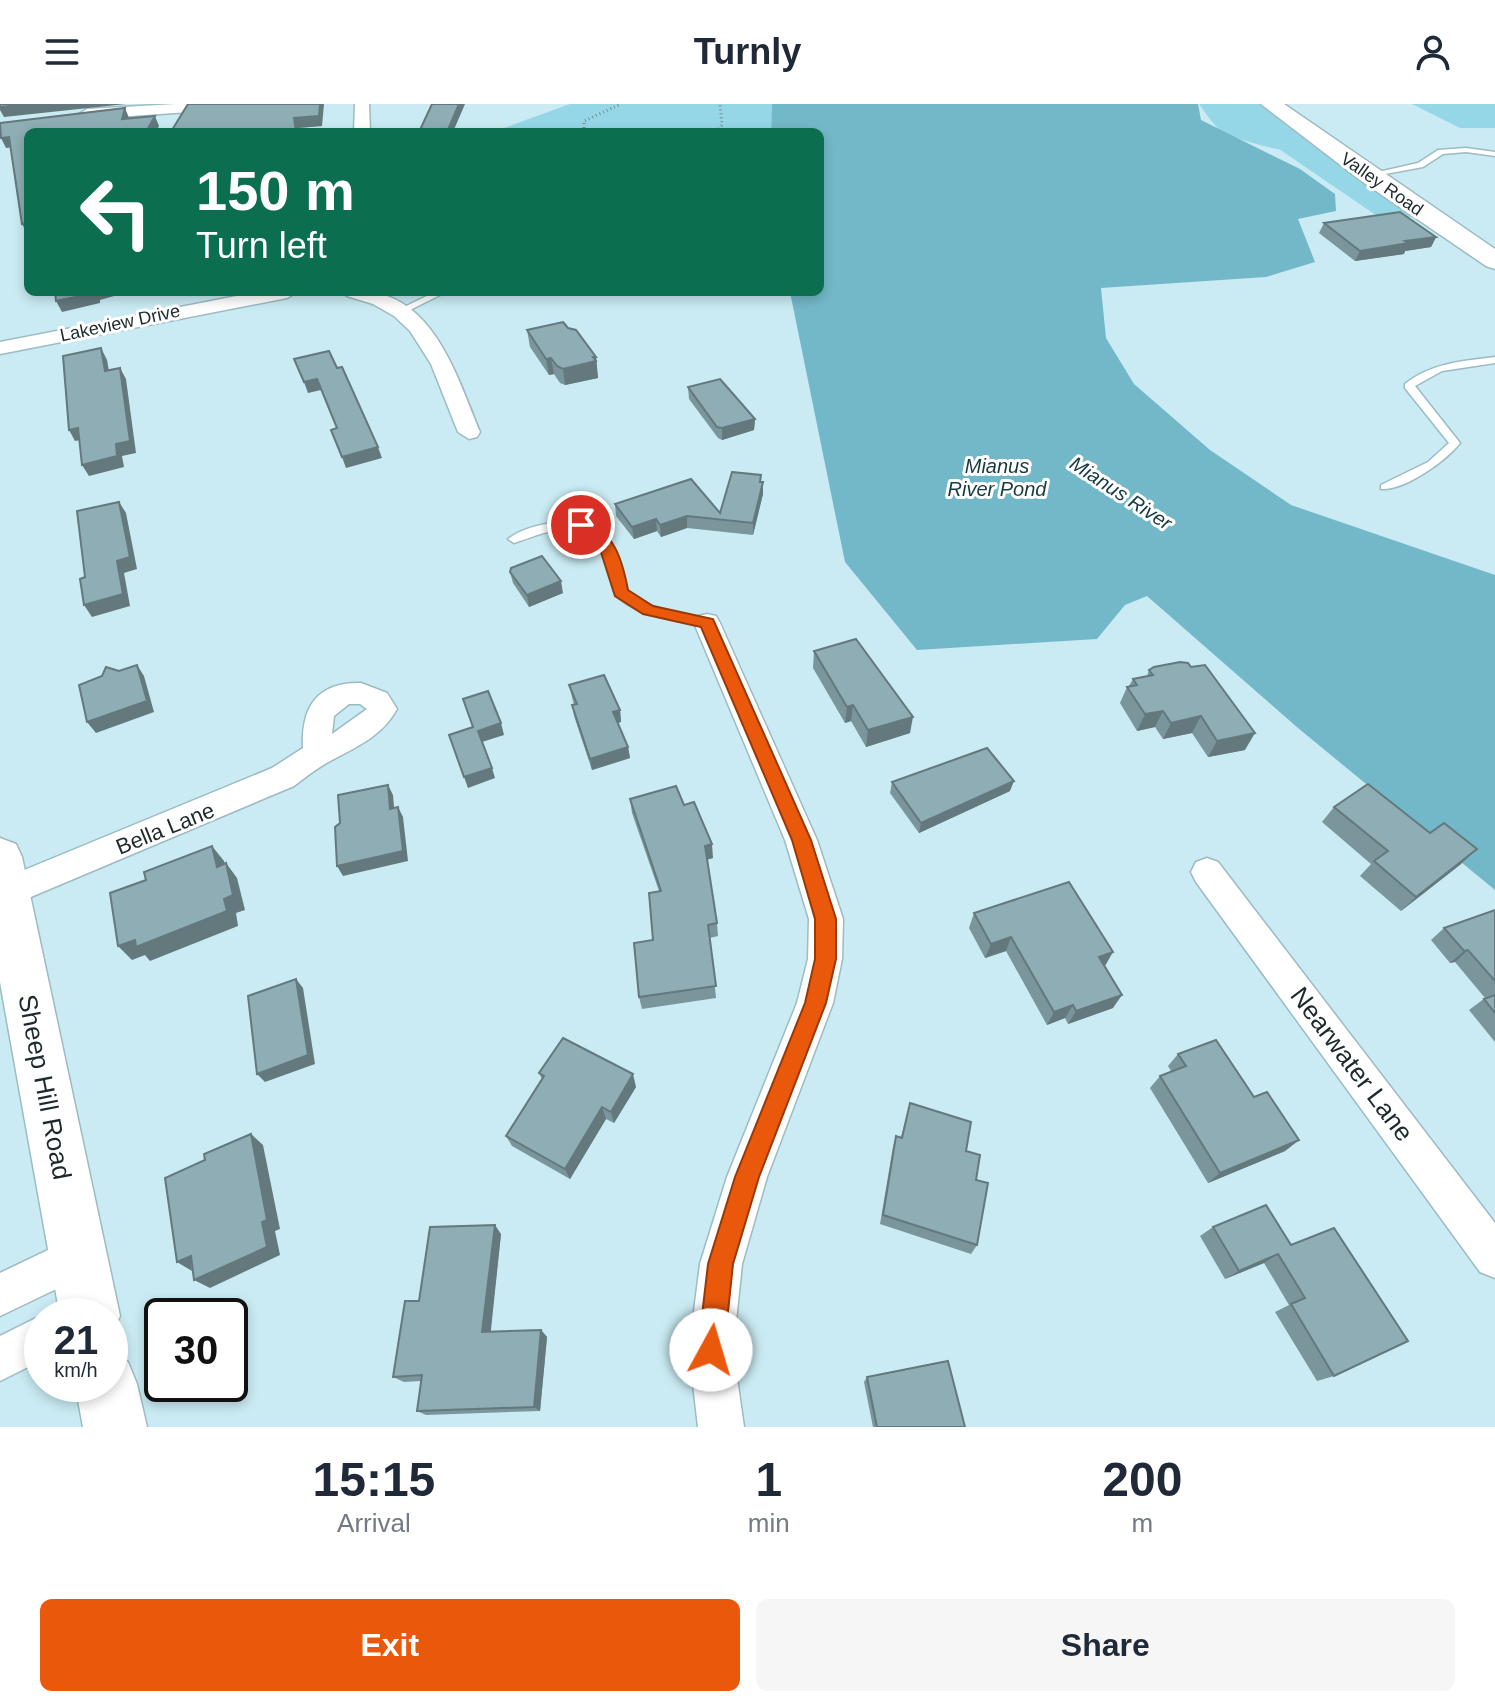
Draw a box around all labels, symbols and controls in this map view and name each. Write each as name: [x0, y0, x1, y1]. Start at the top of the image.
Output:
icon: menu: [40, 30, 84, 74]
icon: person: [1411, 30, 1455, 74]
text: Turnly: [694, 31, 801, 72]
street label: Valley Road: [1337, 148, 1427, 220]
text: 150 m: [196, 159, 355, 222]
icon: left: [64, 160, 168, 264]
text: Turn left: [196, 225, 327, 266]
street label: Lakeview Drive: [58, 301, 182, 345]
water label: Mianus River: [1066, 452, 1177, 535]
water label: Mianus River Pond: [948, 455, 1047, 500]
pin: [547, 491, 615, 559]
icon: arrive: [559, 503, 603, 547]
street label: Bella Lane: [112, 797, 218, 860]
street label: Nearwater Lane: [1284, 981, 1420, 1147]
street label: Sheep Hill Road: [12, 992, 78, 1182]
speed limit sign: 30: [144, 1298, 248, 1402]
position arrow: [669, 1308, 753, 1392]
text: 21: [54, 1318, 98, 1362]
text: km/h: [54, 1359, 98, 1381]
text: 15:15: [313, 1453, 435, 1506]
text: 1: [755, 1453, 782, 1506]
text: 200: [1102, 1453, 1182, 1506]
text: Arrival: [337, 1508, 411, 1538]
text: min: [748, 1508, 790, 1538]
text: m: [1132, 1508, 1153, 1538]
button: Exit: [40, 1599, 740, 1691]
button: Share: [756, 1599, 1455, 1691]

